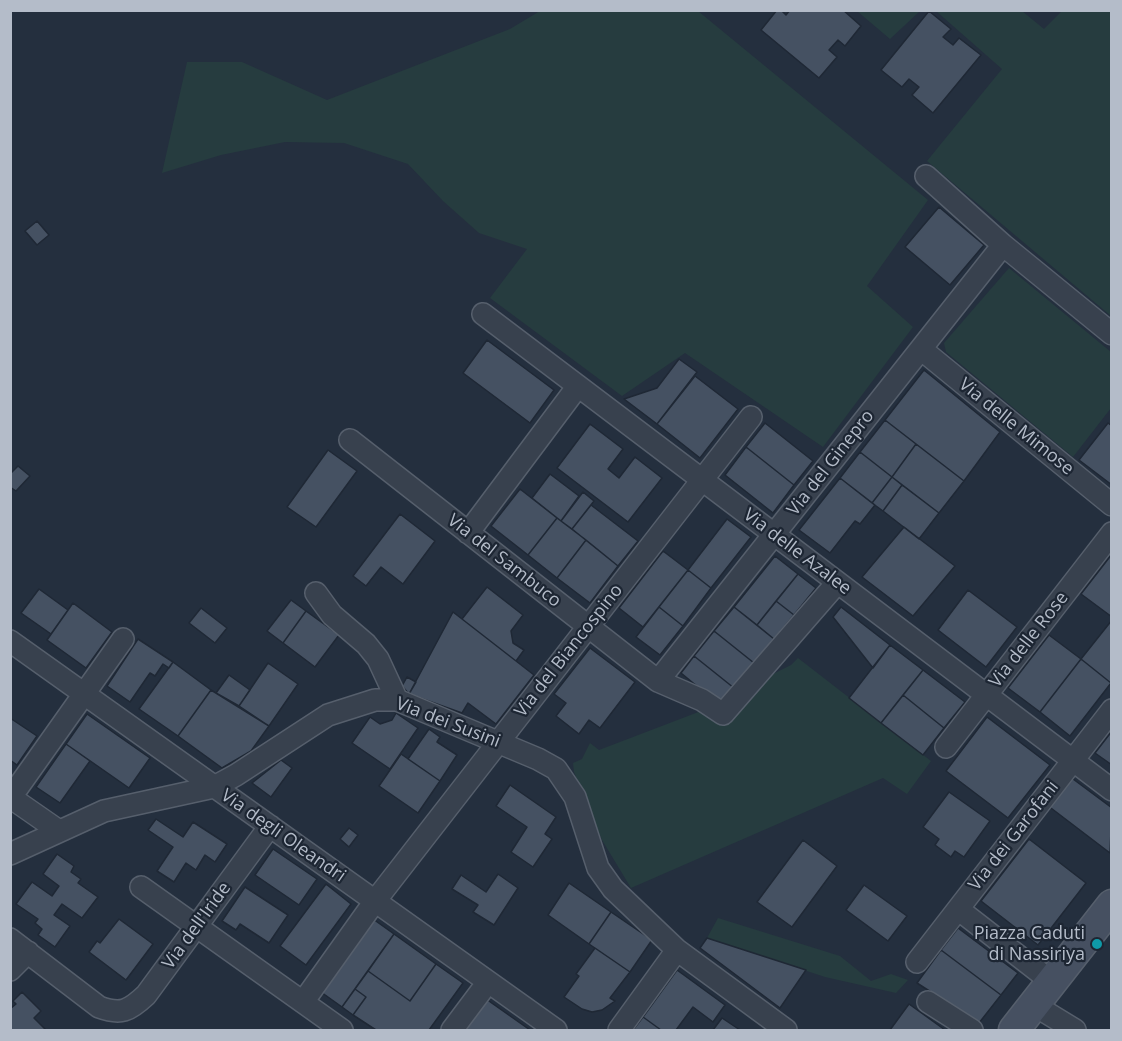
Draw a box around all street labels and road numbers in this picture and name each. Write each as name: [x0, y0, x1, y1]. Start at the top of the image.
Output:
street label: Via delle Mimose: [954, 374, 1078, 480]
street label: Via del Ginepro: [783, 406, 879, 520]
street label: Via delle Azalee: [739, 504, 855, 600]
street label: Via del Sambuco: [443, 510, 565, 612]
street label: Via del Biancospino: [510, 580, 628, 722]
street label: Via delle Rose: [985, 588, 1073, 692]
street label: Via dei Susini: [393, 693, 503, 753]
street label: Via dei Garofani: [964, 777, 1064, 895]
street label: Via degli Oleandri: [217, 785, 349, 887]
street label: Via dell'Iride: [158, 878, 236, 974]

